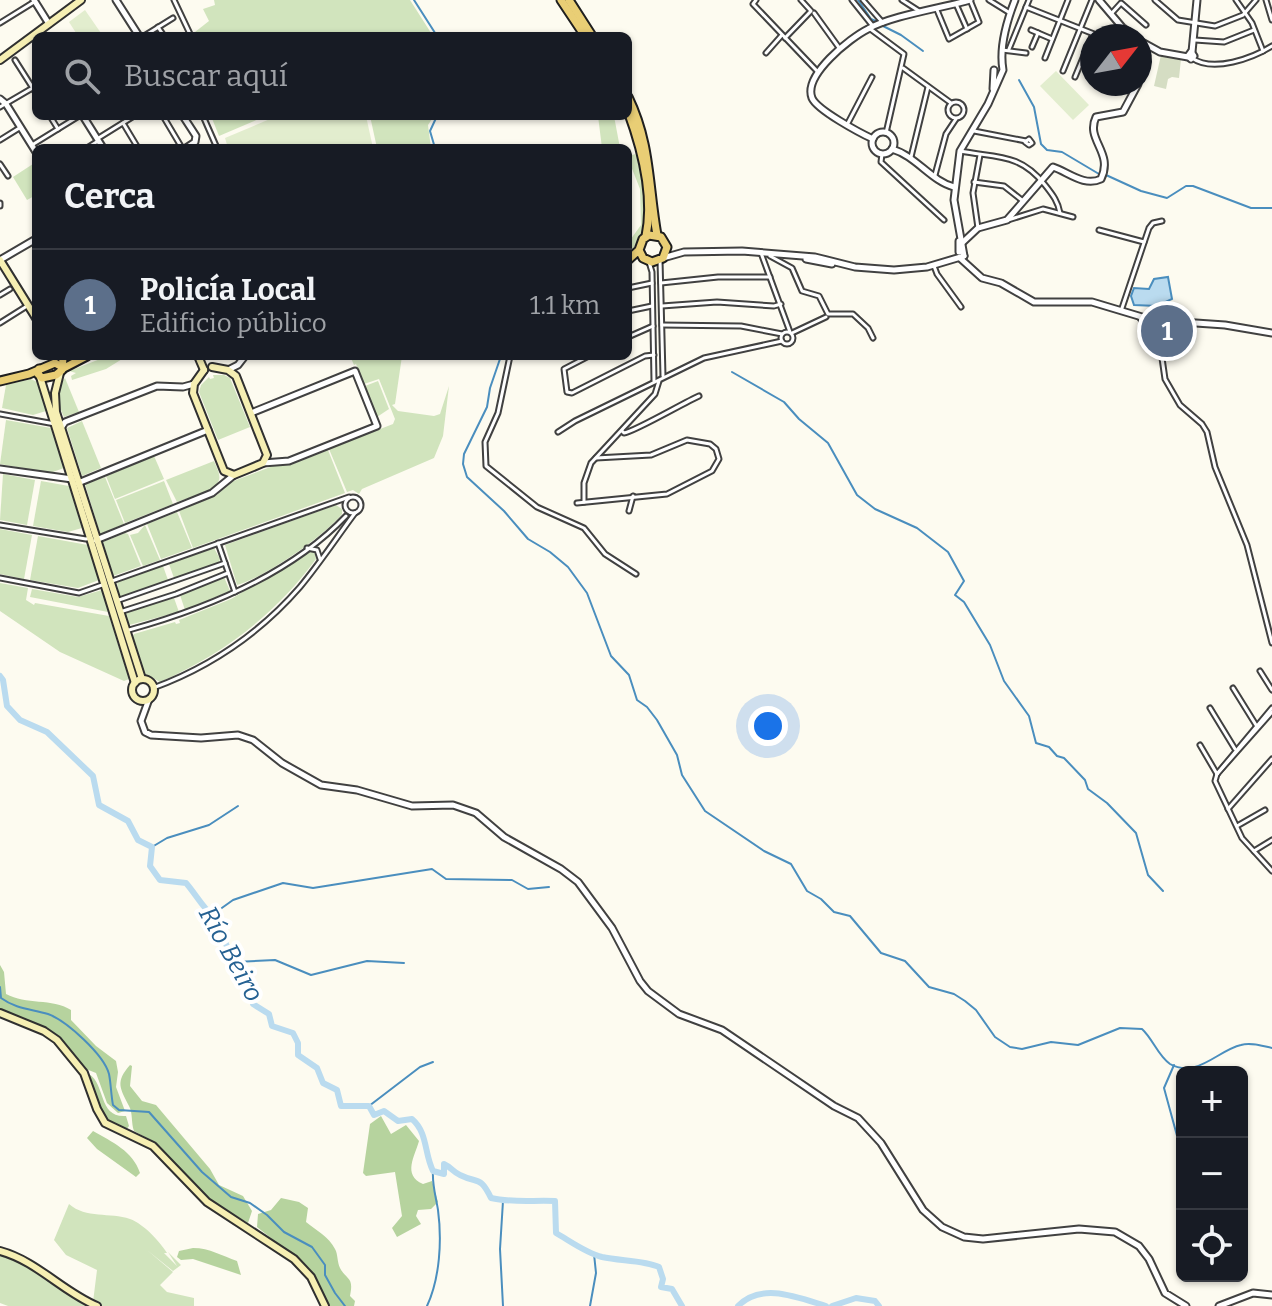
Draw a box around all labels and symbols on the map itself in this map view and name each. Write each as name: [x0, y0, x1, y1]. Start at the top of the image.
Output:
north arrow: [1080, 24, 1152, 96]
pin: 1: [1141, 301, 1193, 361]
your location: [748, 706, 788, 746]
water label: Río Beiro: [192, 901, 270, 1007]

